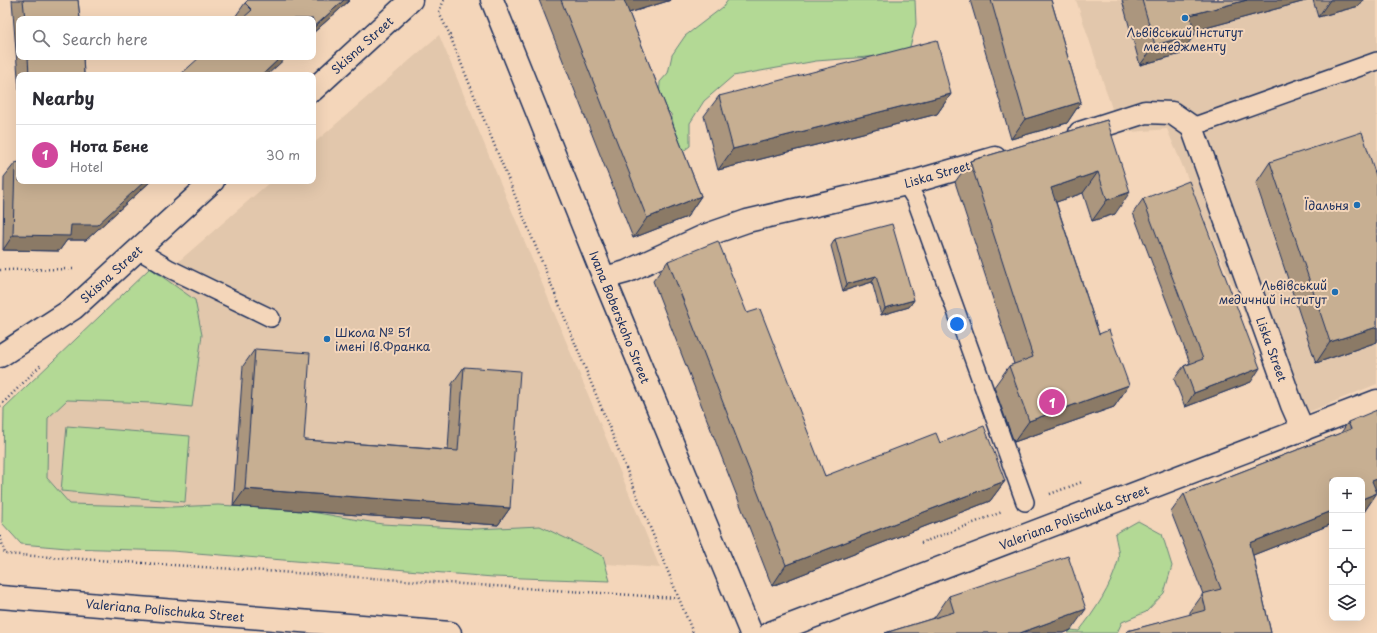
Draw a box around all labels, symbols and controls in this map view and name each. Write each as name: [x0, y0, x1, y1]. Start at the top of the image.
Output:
street label: Skisna Street: [327, 12, 397, 78]
marker: Львівський інститут менеджменту: [1180, 13, 1190, 23]
search box: [16, 16, 316, 60]
place label: Львівський інститут менеджменту: [1127, 23, 1244, 55]
icon: search: [30, 27, 52, 49]
text: Search here: [62, 27, 148, 50]
text: Nearby: [32, 85, 94, 111]
text: Нота Бене: [70, 134, 149, 157]
text: 1: [42, 145, 48, 164]
text: 30 m: [266, 145, 300, 164]
street label: Liska Street: [902, 156, 973, 192]
text: Hotel: [70, 157, 103, 176]
place label: Їдальня: [1304, 196, 1349, 214]
marker: Їдальня: [1352, 200, 1362, 210]
street label: Skisna Street: [76, 241, 146, 307]
street label: Ivana Boberskoho Street: [585, 248, 655, 386]
place label: Львівський медичний інститут: [1219, 276, 1327, 308]
marker: Львівський медичний інститут: [1330, 287, 1340, 297]
your location: [947, 314, 967, 334]
street label: Liska Street: [1252, 314, 1292, 384]
place label: Школа № 51 імені Ів.Франка: [335, 323, 431, 355]
marker: Школа № 51 імені Ів.Франка: [322, 334, 332, 344]
pin: 1: [1039, 387, 1065, 417]
map controls: [1329, 477, 1365, 621]
button: +: [1329, 477, 1365, 513]
street label: Valeriana Polischuka Street: [996, 480, 1152, 554]
button: −: [1329, 513, 1365, 549]
button: locate: [1329, 549, 1365, 585]
button: layers: [1329, 585, 1365, 621]
street label: Valeriana Polischuka Street: [85, 594, 245, 626]

